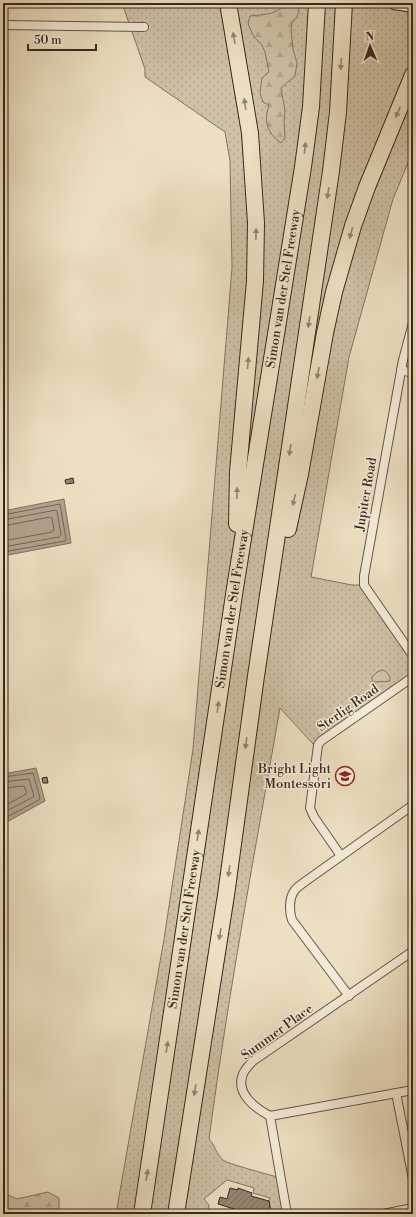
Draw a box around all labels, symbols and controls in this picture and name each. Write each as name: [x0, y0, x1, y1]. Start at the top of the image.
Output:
scale bar: [28, 26, 96, 52]
north arrow: [350, 26, 390, 66]
text: N: [365, 30, 375, 44]
one-way arrow: [230, 32, 236, 44]
text: 50 m: [34, 33, 62, 48]
one-way arrow: [338, 58, 345, 70]
one-way arrow: [242, 98, 248, 110]
one-way arrow: [395, 106, 401, 117]
one-way arrow: [302, 142, 308, 154]
one-way arrow: [325, 187, 331, 199]
street label: Simon van der Stel Freeway: [263, 208, 304, 369]
one-way arrow: [348, 227, 354, 239]
one-way arrow: [252, 228, 259, 240]
one-way arrow: [306, 316, 312, 328]
one-way arrow: [245, 357, 252, 369]
one-way arrow: [315, 367, 321, 379]
one-way arrow: [287, 444, 293, 456]
street label: Jupiter Road: [352, 456, 380, 533]
one-way arrow: [234, 487, 241, 499]
one-way arrow: [291, 494, 297, 507]
street label: Simon van der Stel Freeway: [212, 527, 252, 689]
street label: Sterlig Road: [314, 681, 382, 735]
one-way arrow: [215, 701, 221, 713]
one-way arrow: [243, 736, 249, 749]
place label: Bright Light Montessori: [257, 761, 331, 792]
school or university icon: Bright Light Montessori: [334, 765, 356, 787]
one-way arrow: [196, 829, 202, 841]
street label: Simon van der Stel Freeway: [165, 848, 204, 1010]
one-way arrow: [226, 865, 232, 877]
one-way arrow: [217, 927, 223, 940]
street label: Summer Place: [238, 1000, 316, 1063]
one-way arrow: [164, 1041, 170, 1053]
one-way arrow: [192, 1084, 198, 1096]
one-way arrow: [144, 1169, 150, 1182]

